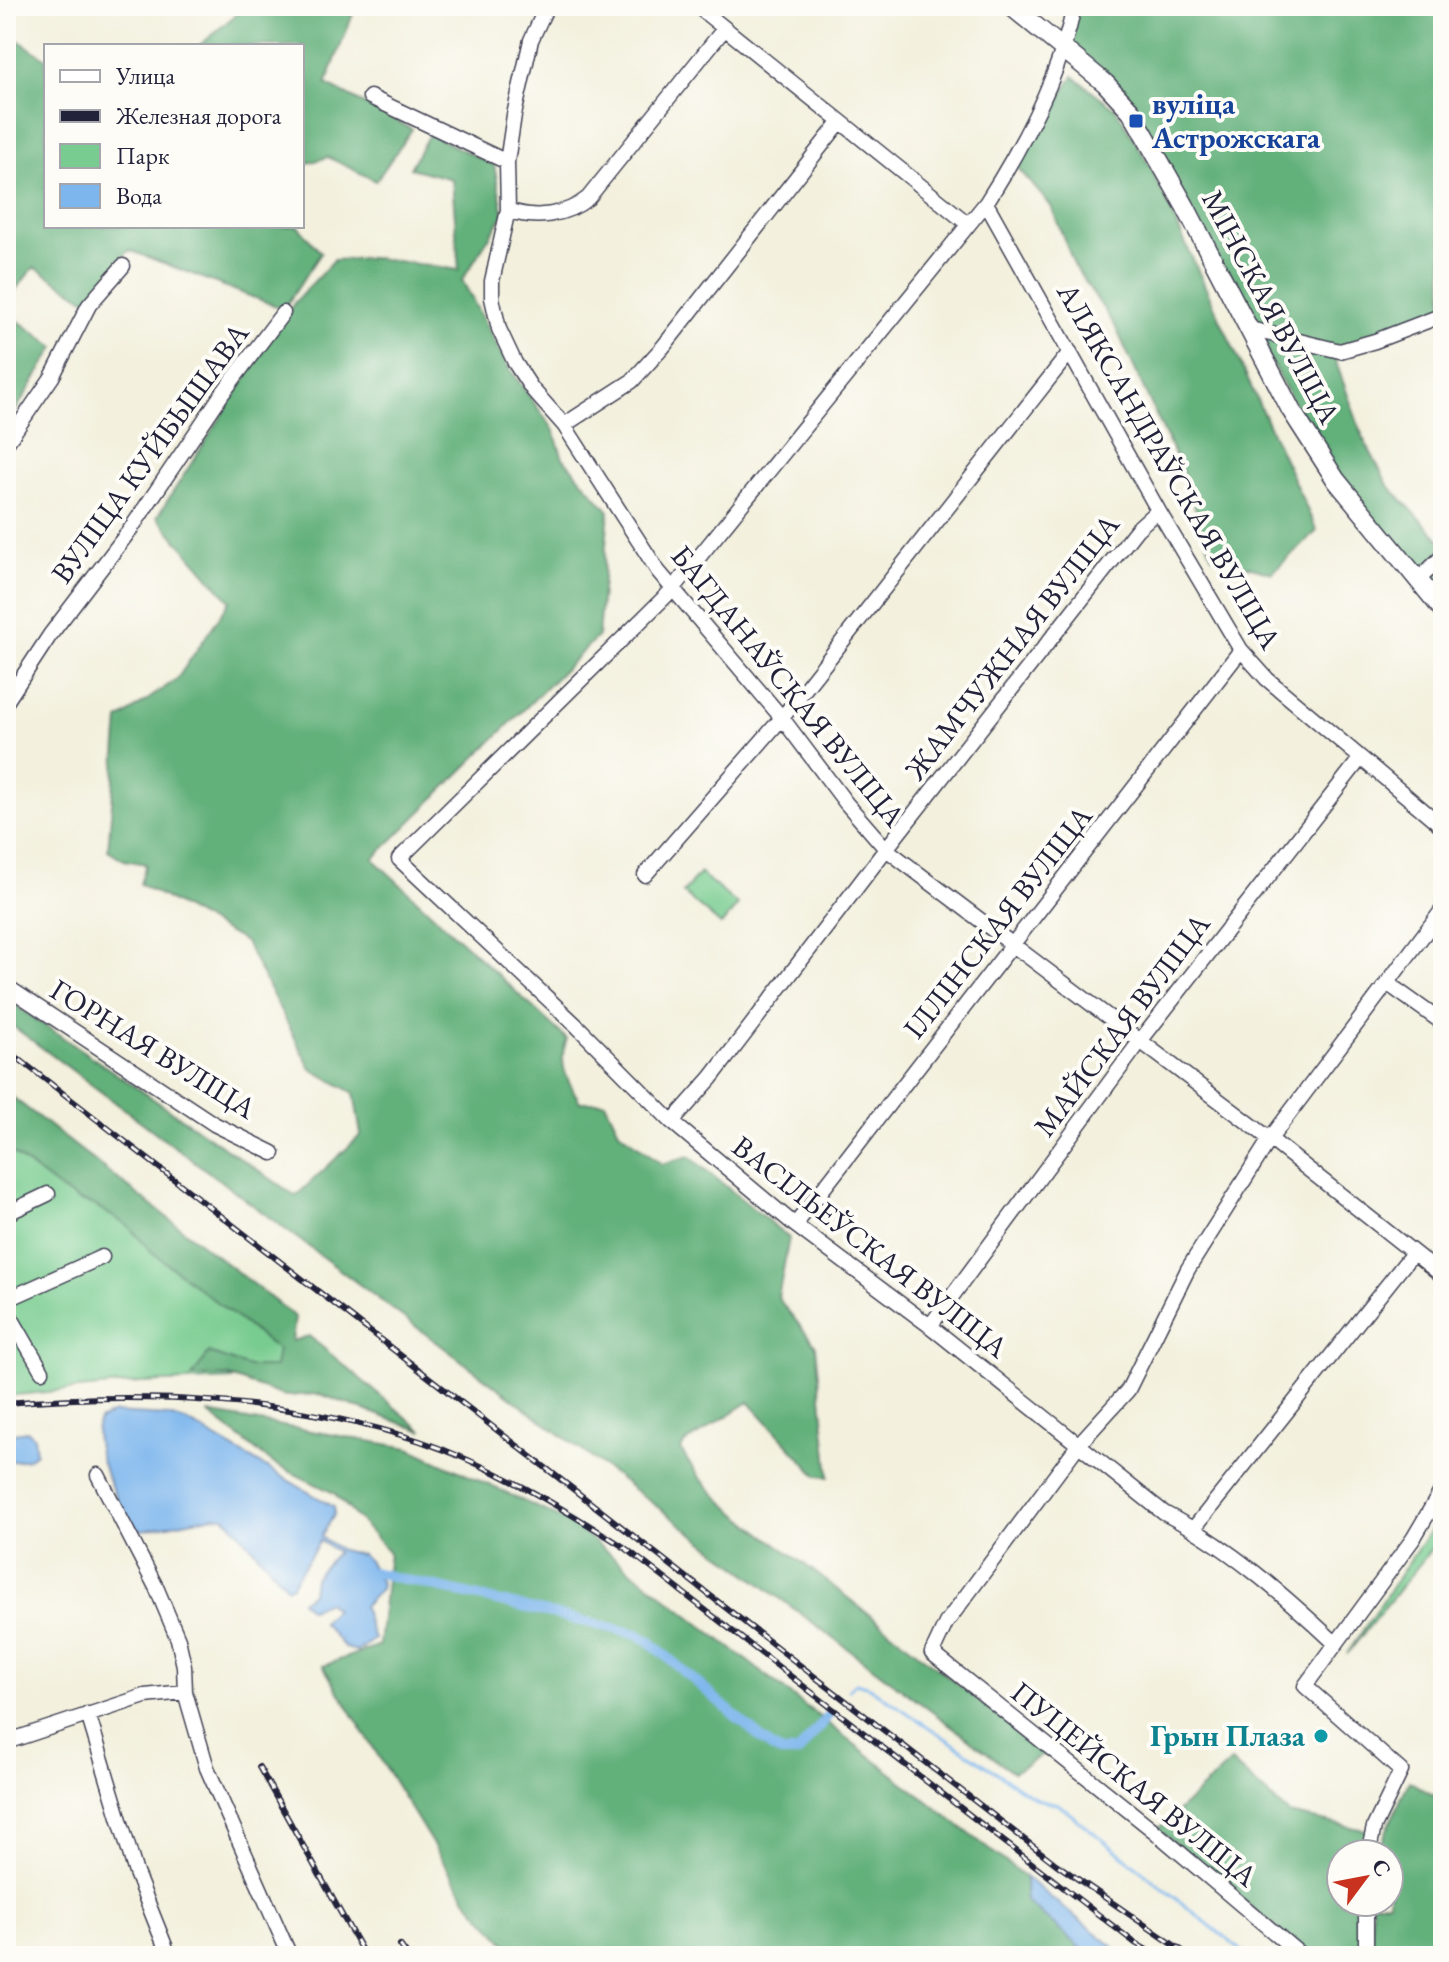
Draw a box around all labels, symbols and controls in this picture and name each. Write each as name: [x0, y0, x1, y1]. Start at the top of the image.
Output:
legend: [44, 44, 304, 228]
text: Улица: [115, 60, 175, 91]
place label: вуліца Астрожскага: [1151, 84, 1321, 157]
text: Железная дорога: [115, 100, 282, 131]
marker: вуліца Астрожскага: [1127, 112, 1145, 130]
text: Парк: [116, 140, 170, 171]
text: Вода: [116, 180, 162, 211]
street label: МІНСКАЯ ВУЛІЦА: [1193, 183, 1350, 431]
street label: АЛЯКСАНДРАЎСКАЯ ВУЛІЦА: [1048, 275, 1291, 656]
street label: ВУЛІЦА КУЙБЫШАВА: [42, 315, 257, 591]
street label: ЖАМЧУЖНАЯ ВУЛІЦА: [895, 506, 1128, 788]
street label: БАГДАНАЎСКАЯ ВУЛІЦА: [663, 537, 914, 835]
street label: ІЛЛІНСКАЯ ВУЛІЦА: [894, 797, 1101, 1046]
street label: МАЙСКАЯ ВУЛІЦА: [1025, 905, 1218, 1144]
street label: ГОРНАЯ ВУЛІЦА: [43, 970, 264, 1128]
street label: ВАСІЛЬЕЎСКАЯ ВУЛІЦА: [725, 1127, 1016, 1367]
street label: ПУЦЕЙСКАЯ ВУЛІЦА: [1003, 1672, 1266, 1895]
place label: Грын Плаза: [1150, 1716, 1306, 1755]
marker: Грын Плаза: [1312, 1727, 1330, 1745]
north arrow: [1325, 1838, 1405, 1918]
text: С: [1365, 1853, 1398, 1882]

